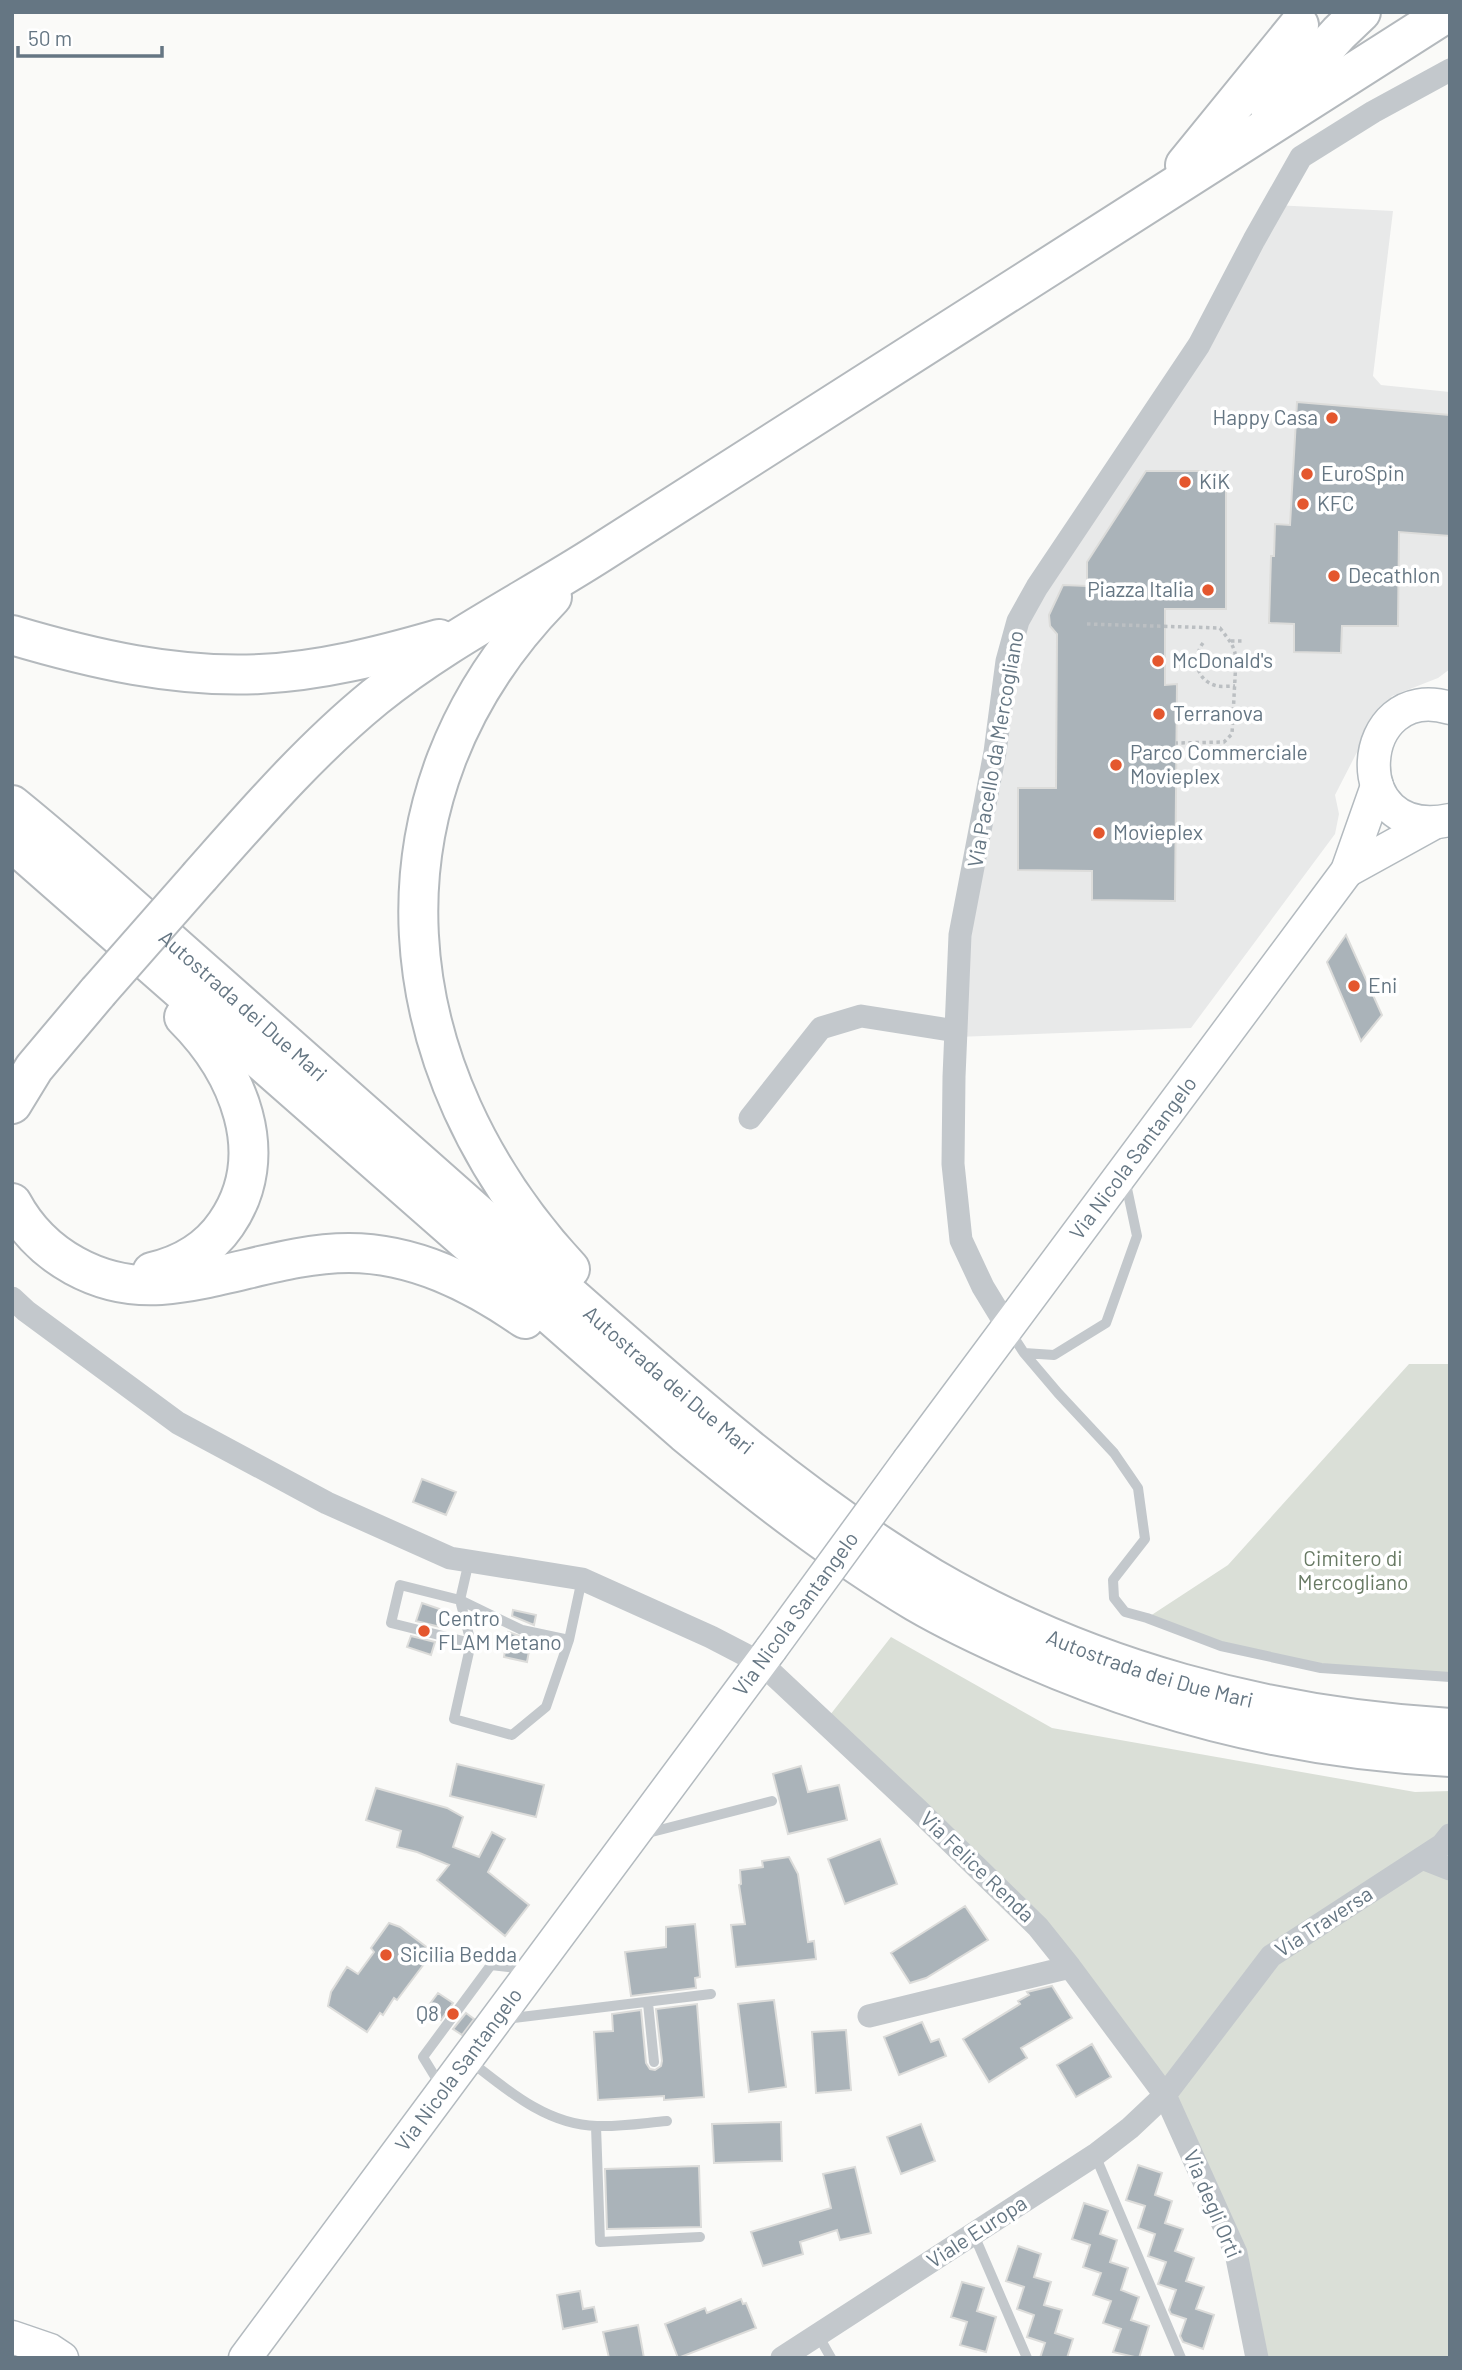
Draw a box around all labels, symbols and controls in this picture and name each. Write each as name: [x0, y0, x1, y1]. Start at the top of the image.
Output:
scale bar: [18, 14, 161, 58]
text: 50 m: [28, 25, 72, 50]
place label: Happy Casa: [1212, 404, 1318, 429]
marker: Happy Casa: [1324, 410, 1340, 426]
place label: EuroSpin: [1321, 460, 1404, 485]
marker: EuroSpin: [1299, 466, 1315, 482]
place label: KiK: [1199, 468, 1230, 493]
marker: KiK: [1177, 474, 1193, 490]
place label: KFC: [1317, 490, 1354, 515]
marker: KFC: [1295, 496, 1311, 512]
place label: Decathlon: [1348, 562, 1440, 587]
marker: Decathlon: [1326, 568, 1342, 584]
place label: Piazza Italia: [1087, 576, 1194, 601]
marker: Piazza Italia: [1200, 582, 1216, 598]
street label: Via Pacello da Mercogliano: [961, 628, 1028, 869]
place label: McDonald's: [1172, 647, 1273, 672]
marker: McDonald's: [1150, 653, 1166, 669]
place label: Terranova: [1173, 700, 1263, 725]
marker: Terranova: [1151, 706, 1167, 722]
place label: Parco Commerciale Movieplex: [1130, 739, 1308, 788]
marker: Parco Commerciale Movieplex: [1108, 757, 1124, 773]
place label: Movieplex: [1113, 819, 1203, 844]
marker: Movieplex: [1091, 825, 1107, 841]
street label: Autostrada dei Due Mari: [155, 924, 333, 1086]
place label: Eni: [1368, 972, 1397, 997]
marker: Eni: [1346, 978, 1362, 994]
street label: Via Nicola Santangelo: [1063, 1071, 1201, 1244]
street label: Autostrada dei Due Mari: [579, 1300, 759, 1459]
street label: Via Nicola Santangelo: [727, 1526, 863, 1700]
park label: Cimitero di Mercogliano: [1298, 1545, 1408, 1594]
place label: Centro FLAM Metano: [438, 1605, 562, 1654]
marker: Centro FLAM Metano: [416, 1623, 432, 1639]
street label: Autostrada dei Due Mari: [1043, 1623, 1256, 1712]
street label: Via Felice Renda: [916, 1805, 1040, 1927]
street label: Via Traversa: [1270, 1880, 1377, 1961]
place label: Sicilia Bedda: [400, 1941, 517, 1966]
marker: Sicilia Bedda: [378, 1947, 394, 1963]
street label: Via Nicola Santangelo: [389, 1982, 526, 2155]
place label: Q8: [416, 2000, 439, 2025]
marker: Q8: [445, 2006, 461, 2022]
street label: Via degli Orti: [1179, 2146, 1247, 2261]
street label: Viale Europa: [922, 2189, 1031, 2272]

